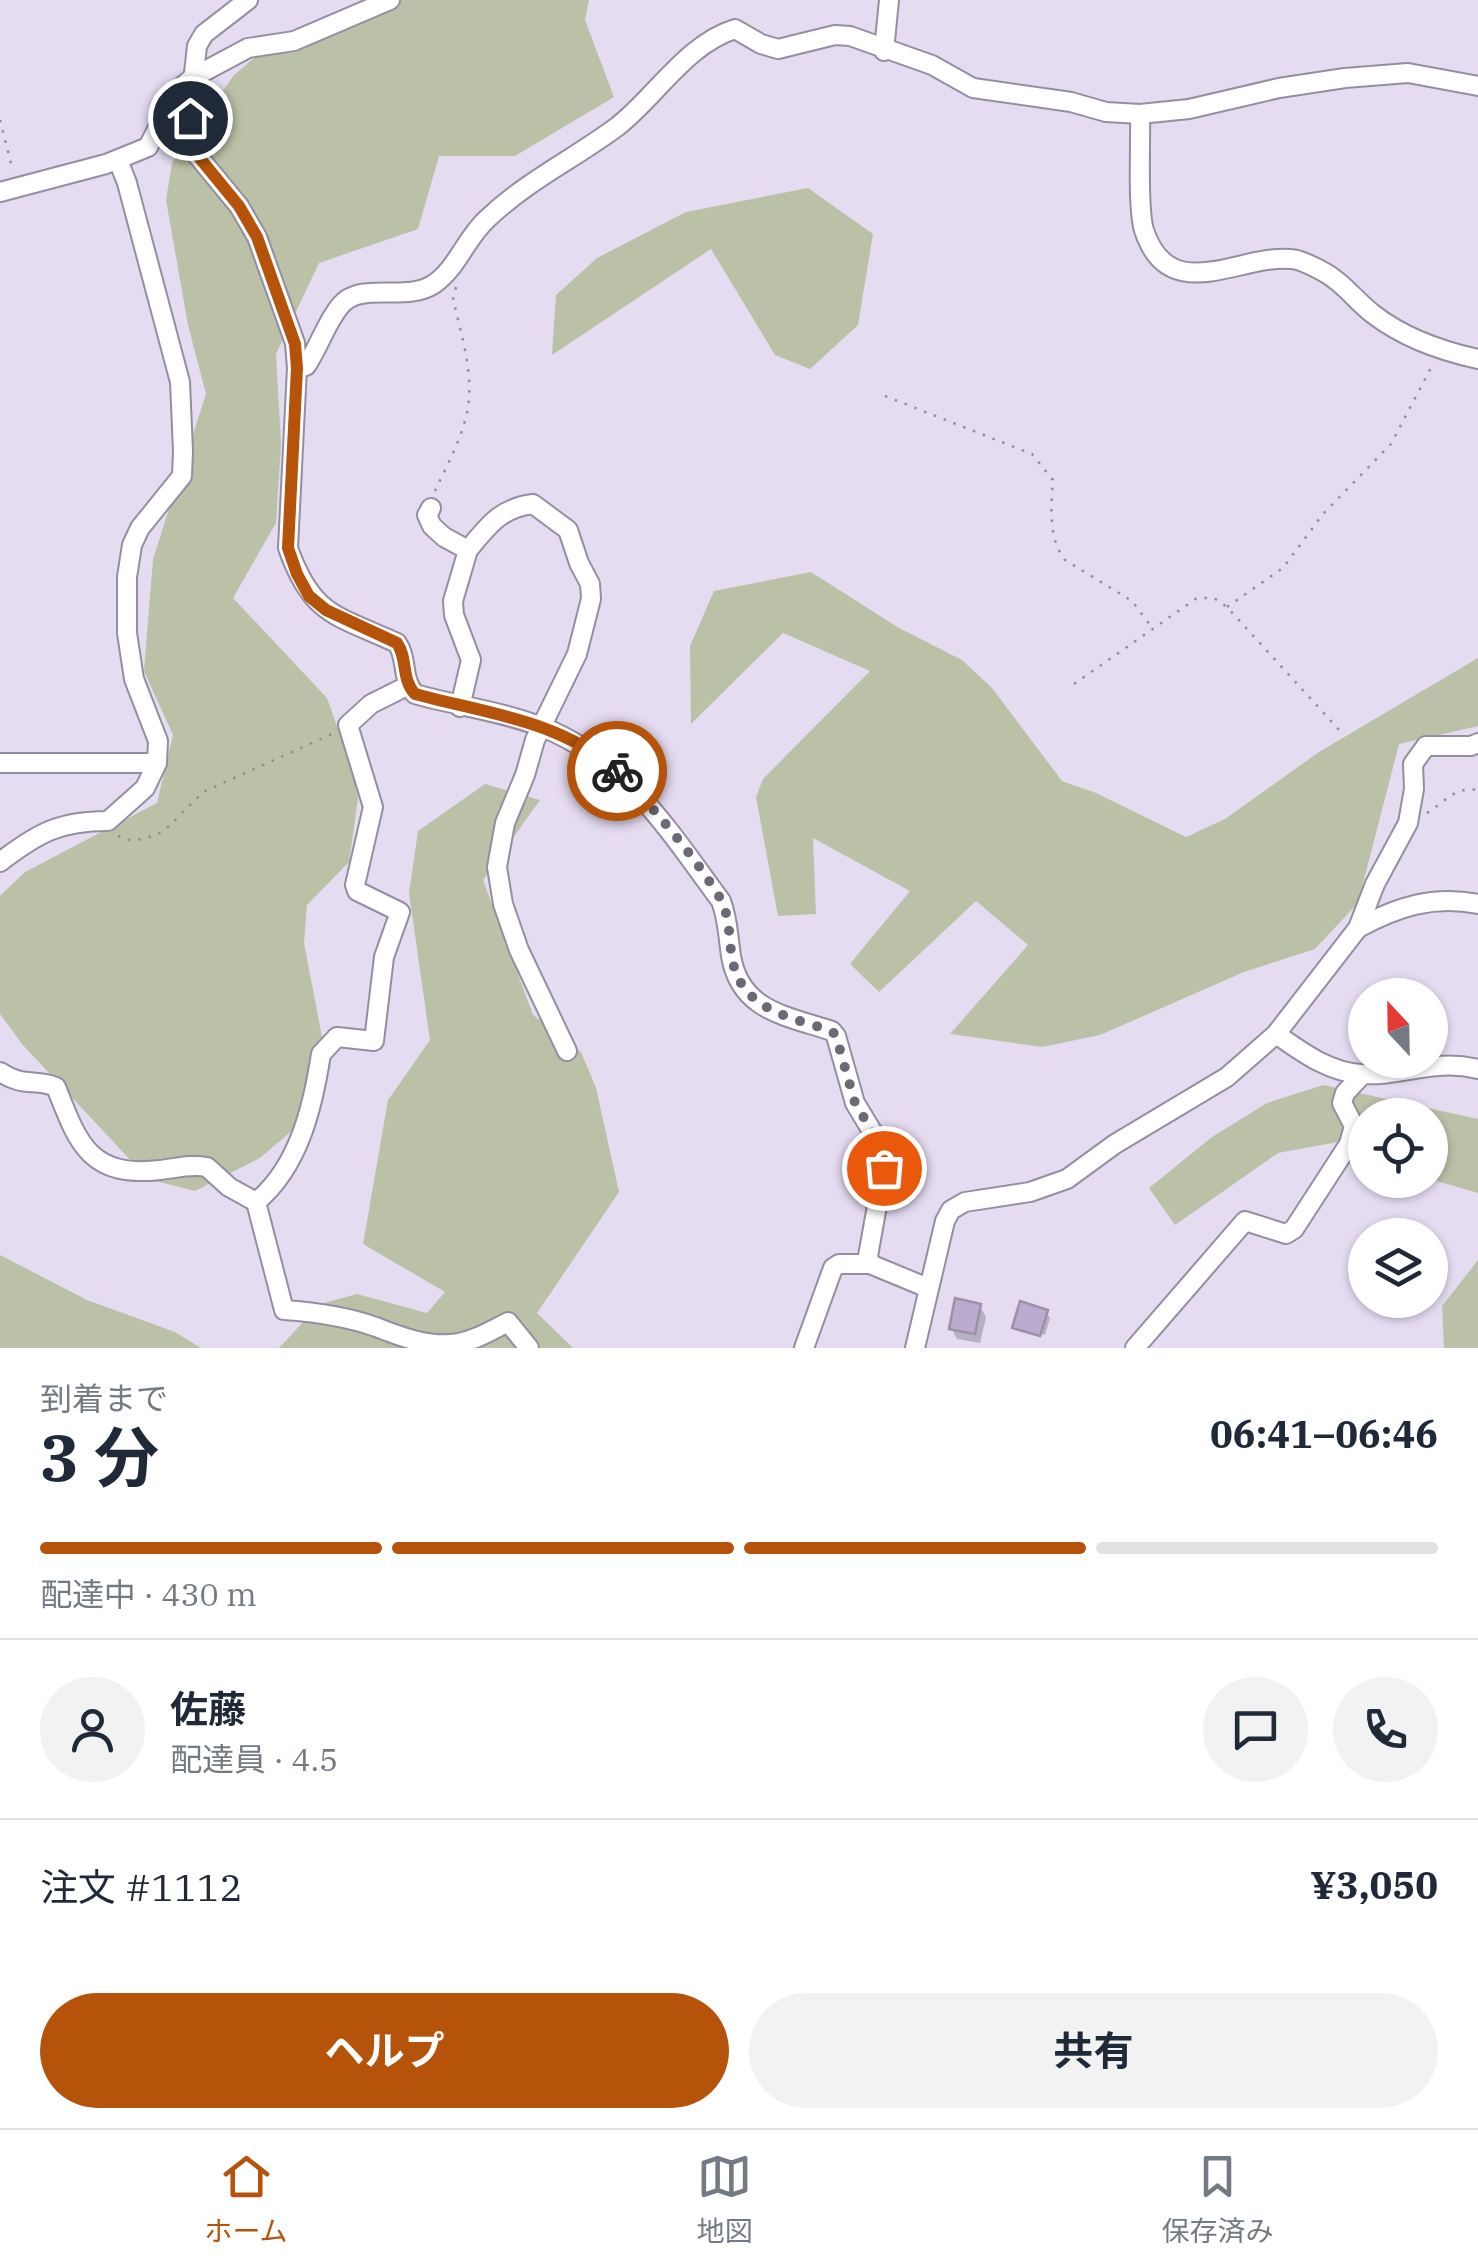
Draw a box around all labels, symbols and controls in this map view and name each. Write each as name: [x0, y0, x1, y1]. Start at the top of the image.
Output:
pin: [148, 76, 233, 161]
icon: home: [163, 91, 218, 146]
courier: [567, 721, 667, 821]
icon: bike: [590, 744, 645, 799]
north arrow: [1348, 978, 1448, 1078]
map controls: [1348, 978, 1448, 1318]
button: locate: [1348, 1098, 1448, 1198]
pin: [842, 1126, 927, 1211]
icon: bag: [857, 1141, 912, 1196]
button: layers: [1348, 1218, 1448, 1318]
text: 到着まで: [40, 1377, 168, 1419]
text: 06:41–06:46: [1210, 1409, 1438, 1458]
text: 3 分: [40, 1414, 159, 1499]
text: 配達中 · 430 m: [40, 1573, 257, 1615]
button: person: [40, 1677, 145, 1782]
button: chat: [1203, 1677, 1308, 1782]
button: phone: [1333, 1677, 1438, 1782]
text: 佐藤: [170, 1684, 246, 1733]
text: 配達員 · 4.5: [170, 1738, 338, 1780]
text: ¥3,050: [1310, 1860, 1438, 1909]
text: 注文 #1112: [40, 1862, 242, 1911]
button: ヘルプ: [40, 1993, 729, 2108]
button: 共有: [749, 1993, 1438, 2108]
tab: ホーム: [204, 2149, 288, 2249]
tab: 地図: [697, 2149, 753, 2249]
tab: 保存済み: [1161, 2149, 1274, 2249]

